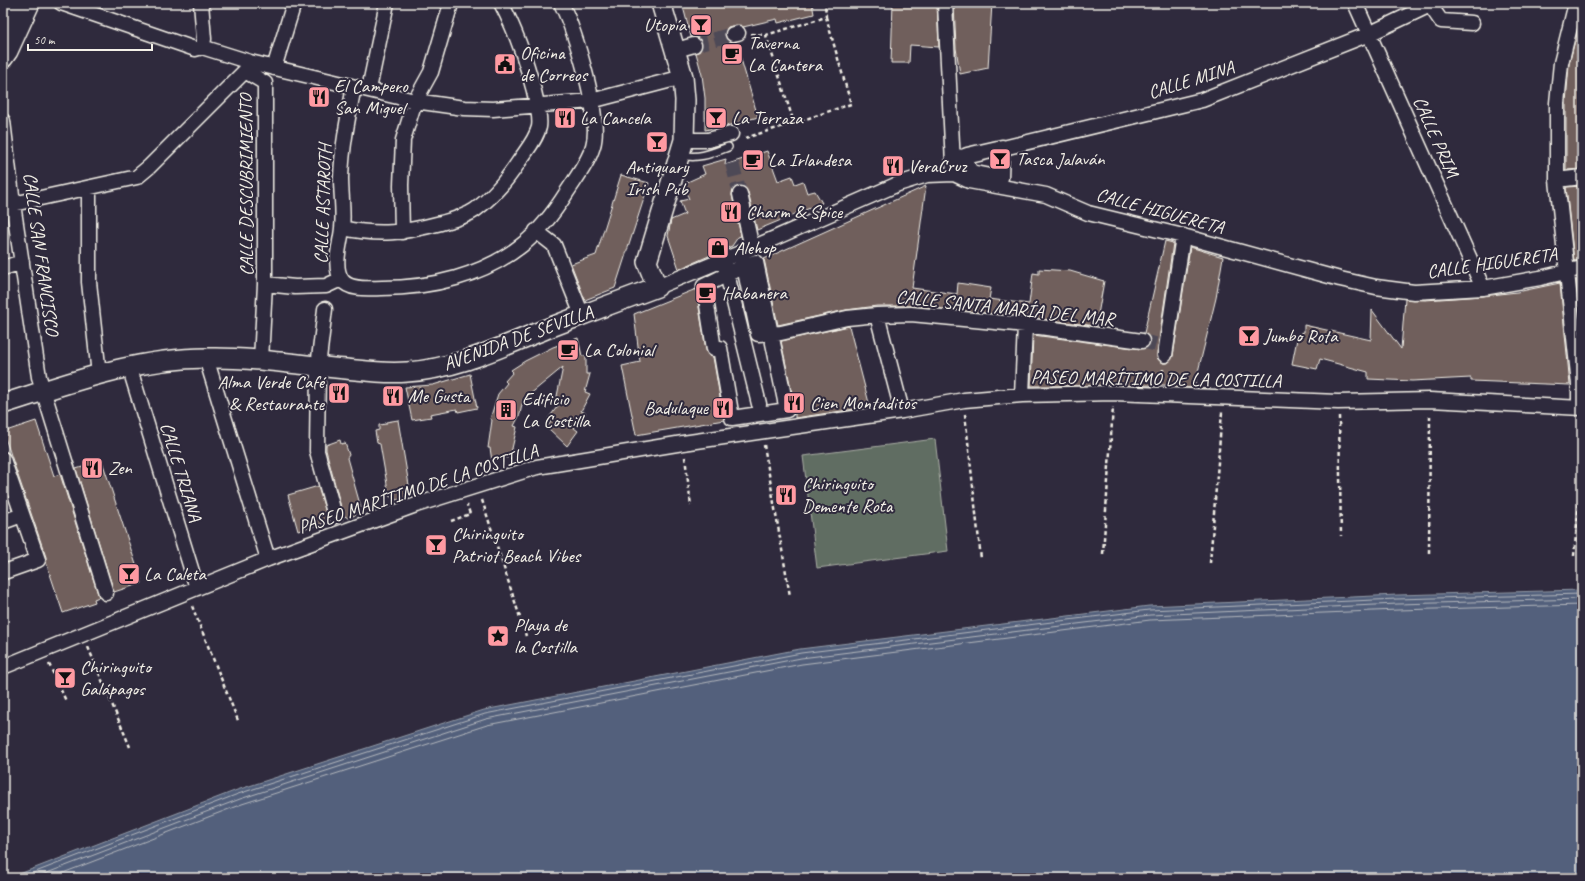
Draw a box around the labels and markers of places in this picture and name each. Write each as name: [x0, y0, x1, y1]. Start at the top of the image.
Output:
bar icon: Utopía: [688, 12, 714, 38]
place label: Utopía: [644, 13, 688, 37]
place label: Taverna La Cantera: [748, 31, 824, 77]
place label: Oficina de Correos: [520, 41, 589, 87]
cafe icon: Taverna La Cantera: [719, 41, 745, 67]
public building icon: Oficina de Correos: [492, 51, 518, 77]
place label: El Campero San Miguel: [334, 74, 409, 120]
restaurant icon: El Campero San Miguel: [306, 84, 332, 110]
restaurant icon: La Cancela: [552, 105, 578, 131]
bar icon: La Terraza: [703, 105, 729, 131]
place label: La Cancela: [580, 106, 652, 130]
place label: La Terraza: [732, 106, 804, 130]
bar icon: Antiquary Irish Pub: [644, 129, 670, 155]
bar icon: Tasca Jalaván: [987, 146, 1013, 172]
cafe icon: La Irlandesa: [740, 147, 766, 173]
place label: Tasca Jalaván: [1016, 147, 1105, 171]
place label: La Irlandesa: [768, 148, 853, 172]
restaurant icon: VeraCruz: [880, 153, 906, 179]
place label: VeraCruz: [908, 154, 967, 178]
place label: Antiquary Irish Pub: [625, 155, 690, 201]
restaurant icon: Charm & Spice: [718, 199, 744, 225]
place label: Charm & Spice: [746, 200, 844, 224]
shop icon: Alehop: [705, 235, 731, 261]
place label: Alehop: [734, 236, 777, 260]
cafe icon: Habanera: [693, 280, 719, 306]
place label: Habanera: [722, 281, 788, 305]
bar icon: Jumbo Rota: [1236, 323, 1262, 349]
place label: Jumbo Rota: [1263, 324, 1339, 348]
cafe icon: La Colonial: [555, 337, 581, 363]
place label: La Colonial: [584, 338, 658, 362]
place label: Alma Verde Café & Restaurante: [218, 370, 327, 416]
restaurant icon: Alma Verde Café & Restaurante: [326, 380, 352, 406]
restaurant icon: Me Gusta: [380, 383, 406, 409]
place label: Me Gusta: [408, 384, 472, 408]
place label: Edificio La Costilla: [522, 387, 592, 433]
restaurant icon: Cien Montaditos: [781, 390, 807, 416]
place label: Cien Montaditos: [810, 391, 917, 415]
restaurant icon: Badulaque: [710, 395, 736, 421]
place label: Badulaque: [644, 396, 710, 420]
building icon: Edificio La Costilla: [493, 397, 519, 423]
restaurant icon: Zen: [79, 455, 105, 481]
place label: Zen: [108, 456, 132, 480]
place label: Chiringuito Demente Rota: [802, 472, 894, 518]
restaurant icon: Chiringuito Demente Rota: [773, 482, 799, 508]
place label: Chiringuito Patriot Beach Vibes: [452, 522, 583, 568]
bar icon: Chiringuito Patriot Beach Vibes: [423, 532, 449, 558]
bar icon: La Caleta: [116, 561, 142, 587]
place label: La Caleta: [144, 562, 207, 586]
place label: Playa de la Costilla: [514, 613, 579, 659]
place icon: Playa de la Costilla: [485, 623, 511, 649]
place label: Chiringuito Galápagos: [80, 655, 153, 701]
bar icon: Chiringuito Galápagos: [52, 665, 78, 691]

